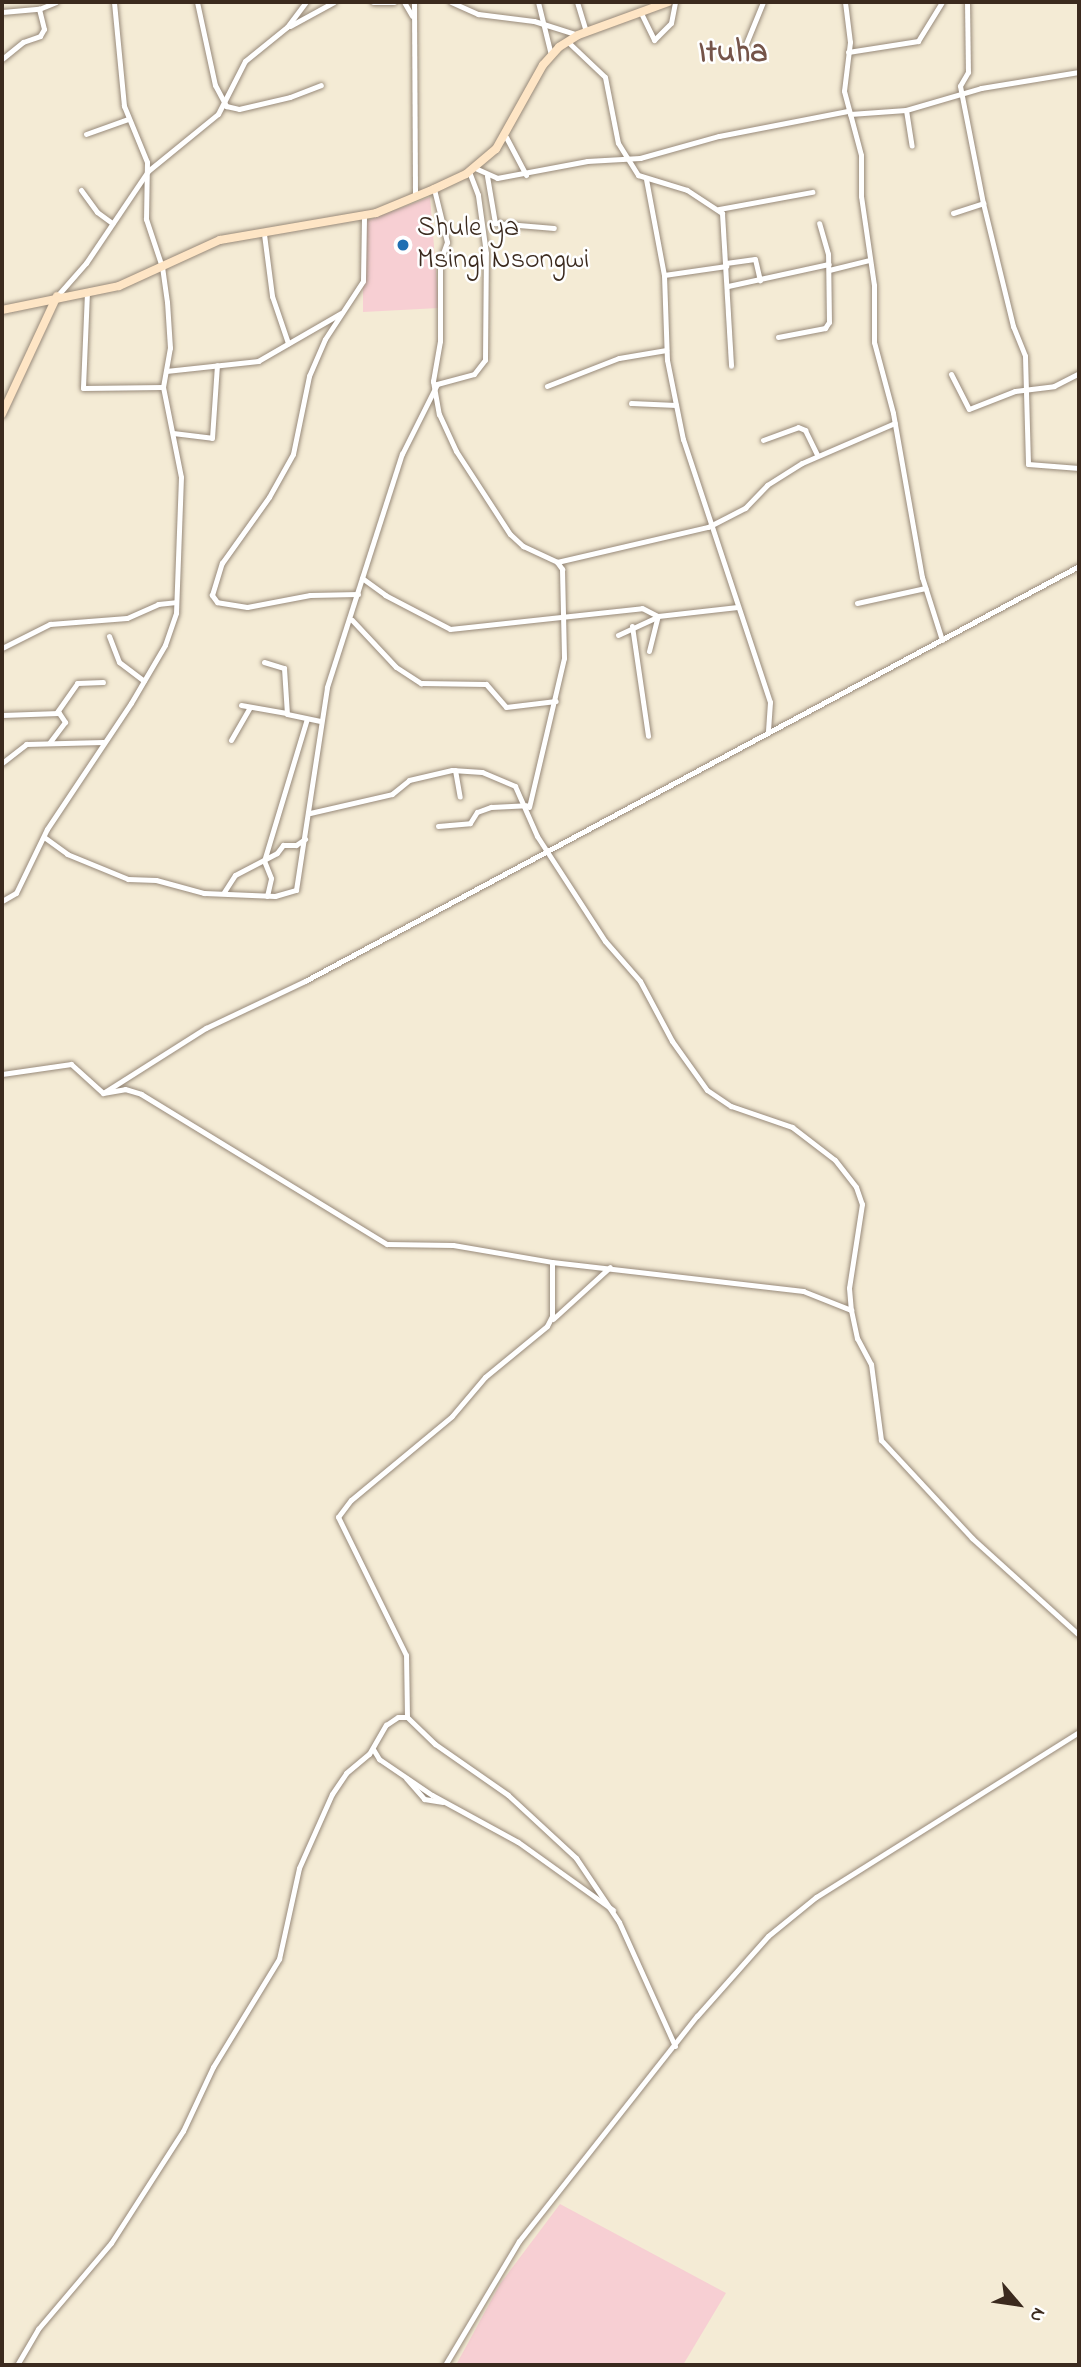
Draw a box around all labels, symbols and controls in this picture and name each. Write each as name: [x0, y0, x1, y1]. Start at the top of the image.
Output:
district label: Ituha: [699, 35, 767, 73]
place label: Shule ya Msingi Nsongwi: [417, 212, 589, 278]
marker: Shule ya Msingi Nsongwi: [395, 237, 411, 253]
north arrow: [983, 2269, 1053, 2339]
text: N: [1022, 2302, 1052, 2327]

